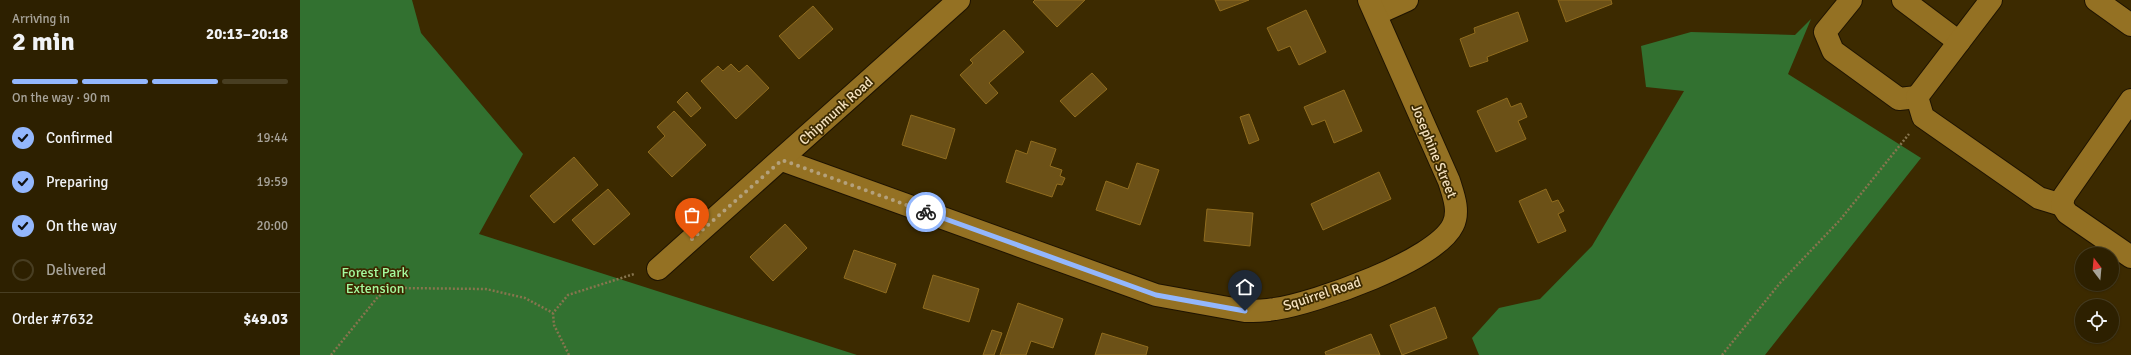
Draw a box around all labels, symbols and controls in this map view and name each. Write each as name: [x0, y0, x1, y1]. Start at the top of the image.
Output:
text: Arriving in: [12, 11, 70, 27]
text: 20:13–20:18: [206, 25, 288, 43]
text: 2 min: [12, 26, 75, 58]
street label: Chipmunk Road: [795, 73, 877, 149]
text: On the way · 90 m: [12, 90, 110, 106]
street label: Josephine Street: [1407, 102, 1461, 201]
icon: check: [12, 127, 34, 149]
text: Confirmed: [46, 129, 113, 147]
text: 19:44: [256, 130, 288, 146]
icon: check: [12, 171, 34, 193]
text: Preparing: [46, 173, 109, 191]
text: 19:59: [256, 174, 288, 190]
courier: [906, 192, 946, 232]
pin: [675, 198, 709, 239]
icon: bike: [915, 201, 937, 223]
icon: bag: [681, 204, 703, 226]
icon: check: [12, 215, 34, 237]
text: On the way: [46, 217, 117, 235]
text: 20:00: [256, 218, 288, 234]
north arrow: [2075, 247, 2119, 291]
map controls: [2075, 247, 2119, 343]
text: Delivered: [46, 261, 106, 279]
park label: Forest Park Extension: [341, 264, 409, 297]
pin: [1228, 270, 1262, 311]
street label: Squirrel Road: [1281, 273, 1363, 315]
icon: home: [1234, 276, 1256, 298]
button: locate: [2075, 299, 2119, 343]
text: Order #7632: [12, 310, 94, 328]
text: $49.03: [243, 310, 288, 328]

